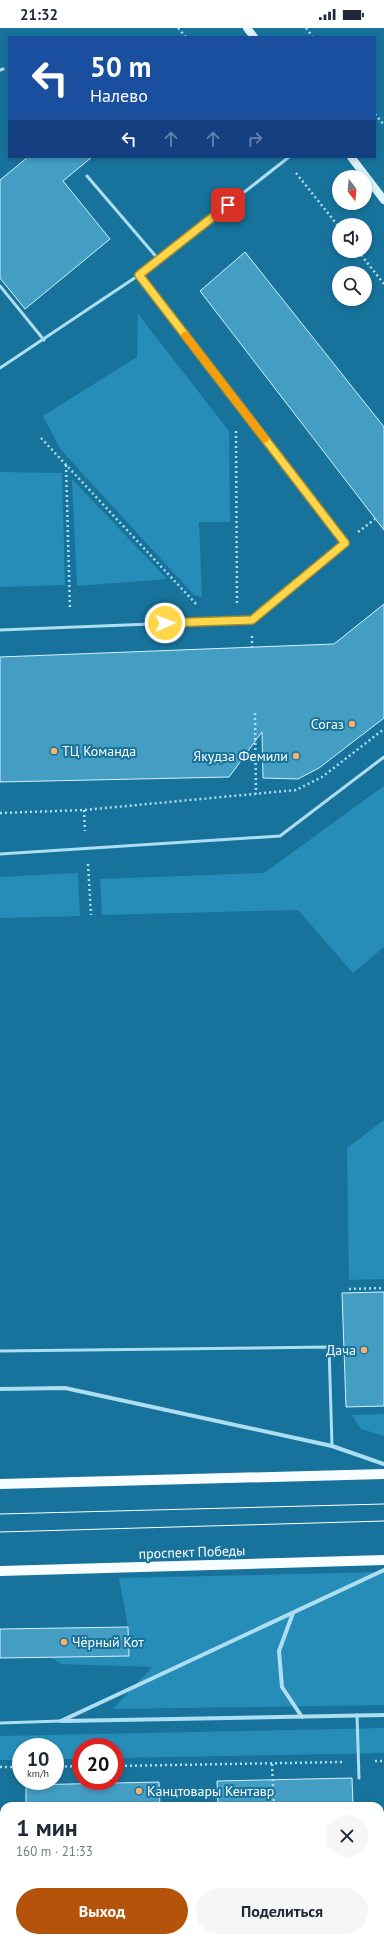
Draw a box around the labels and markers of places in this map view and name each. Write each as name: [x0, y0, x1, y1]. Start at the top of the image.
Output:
pin: [211, 188, 245, 222]
place label: Согаз: [311, 715, 344, 733]
marker: Согаз: [347, 719, 357, 729]
place label: ТЦ Команда: [62, 742, 136, 760]
marker: ТЦ Команда: [49, 746, 59, 756]
place label: Якудза Фемили: [193, 747, 288, 765]
marker: Якудза Фемили: [291, 751, 301, 761]
place label: Дача: [326, 1341, 356, 1359]
marker: Дача: [359, 1345, 369, 1355]
place label: Чёрный Кот: [72, 1633, 144, 1651]
marker: Чёрный Кот: [59, 1637, 69, 1647]
place label: Канцтовары Кентавр: [147, 1782, 274, 1800]
marker: Канцтовары Кентавр: [134, 1786, 144, 1796]

